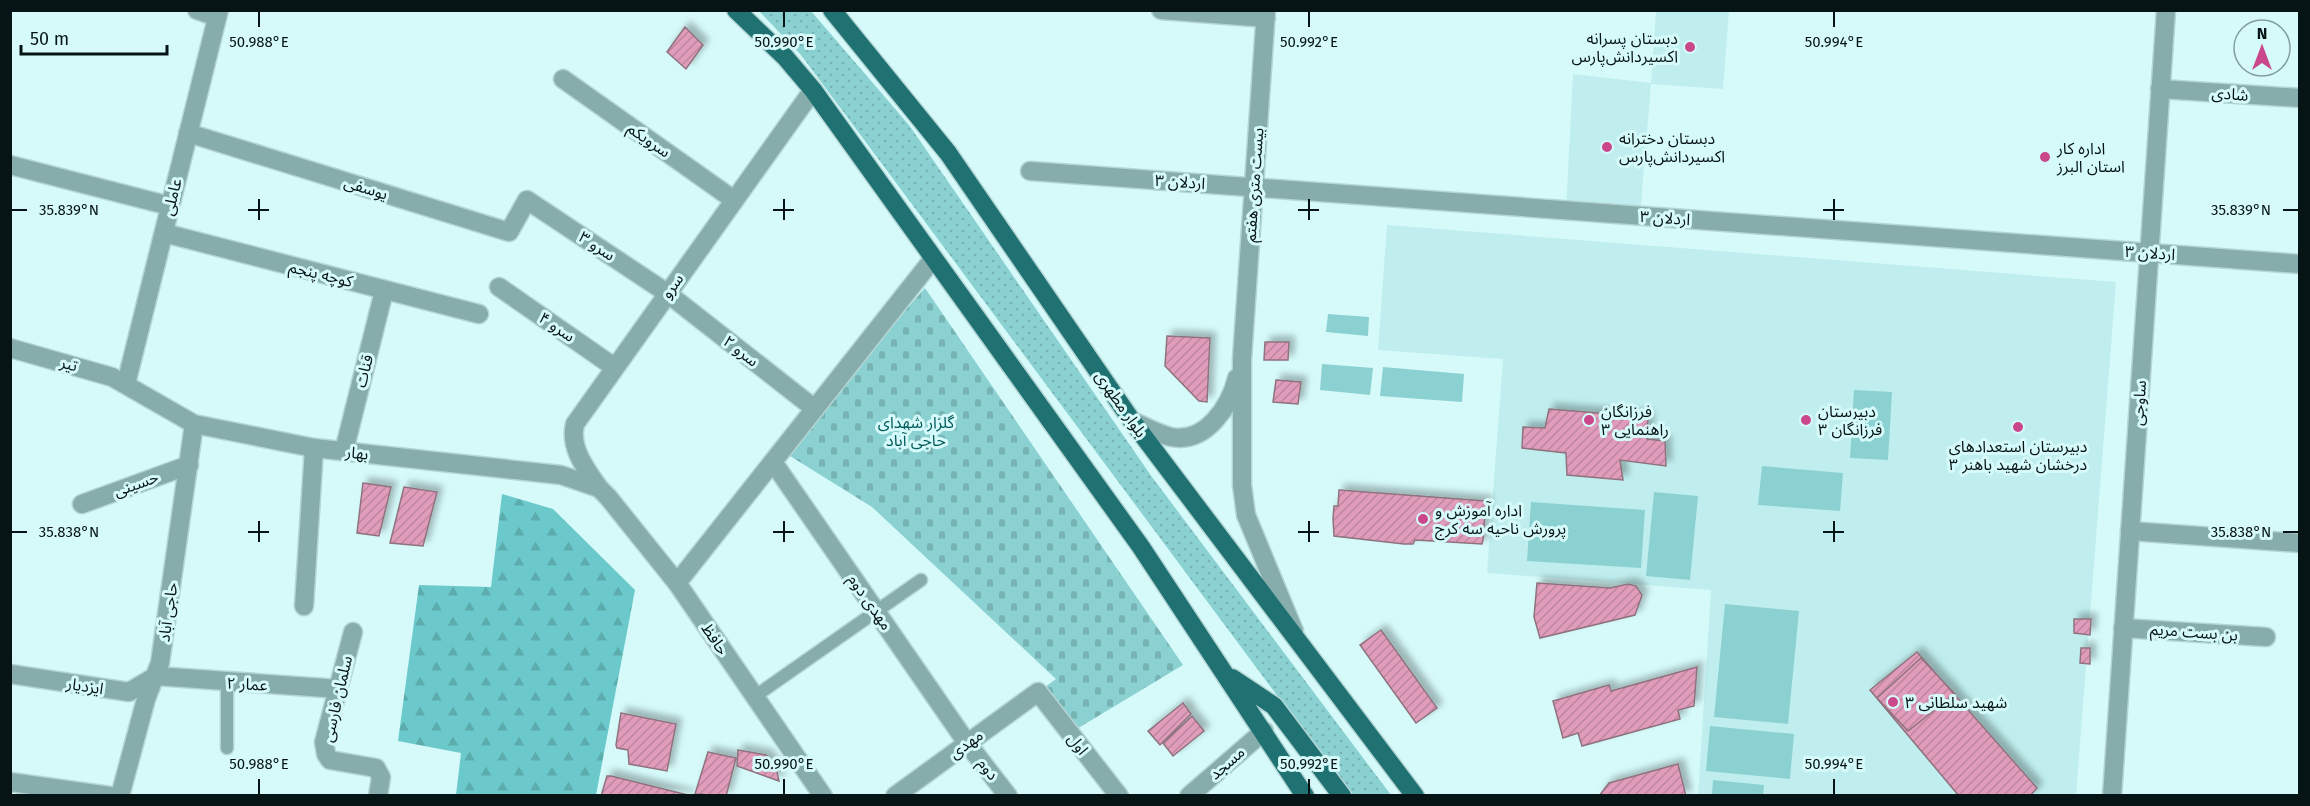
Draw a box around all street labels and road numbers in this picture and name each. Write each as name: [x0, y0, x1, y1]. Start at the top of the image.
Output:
street label: شادی: [2211, 83, 2249, 105]
street label: سرویکم: [622, 118, 674, 164]
street label: بیست متری هفتم: [1241, 127, 1270, 243]
street label: اردلان ۳: [1154, 171, 1206, 193]
street label: یوسفی: [342, 172, 390, 204]
street label: عاملی: [158, 176, 186, 218]
street label: اردلان ۳: [1639, 207, 1691, 229]
street label: سرو ۳: [575, 227, 619, 265]
street label: اردلان ۳: [2124, 242, 2176, 264]
street label: کوچه پنجم: [286, 257, 355, 294]
street label: سرو: [657, 270, 687, 302]
street label: سرو ۴: [535, 308, 579, 346]
street label: سرو ۲: [720, 331, 762, 371]
street label: تیر: [57, 352, 80, 375]
street label: قنات: [351, 353, 377, 389]
street label: بلوار مطهری: [1091, 367, 1151, 441]
street label: ساوجی: [2128, 380, 2150, 426]
street label: بهار: [344, 442, 369, 464]
street label: حسینی: [111, 467, 161, 501]
street label: مهدی دوم: [841, 570, 896, 635]
street label: حاجی آباد: [154, 581, 182, 643]
street label: حافظ: [697, 619, 733, 659]
street label: بن بست مریم: [2149, 619, 2239, 648]
street label: سلمان فارسی: [318, 654, 356, 744]
street label: عمار ۲: [226, 673, 268, 695]
street label: ایزدیار: [64, 674, 105, 698]
street label: مهدی: [945, 725, 987, 763]
street label: اول: [1063, 729, 1092, 759]
street label: مسجد: [1205, 742, 1249, 784]
street label: دوم: [971, 754, 1002, 786]

